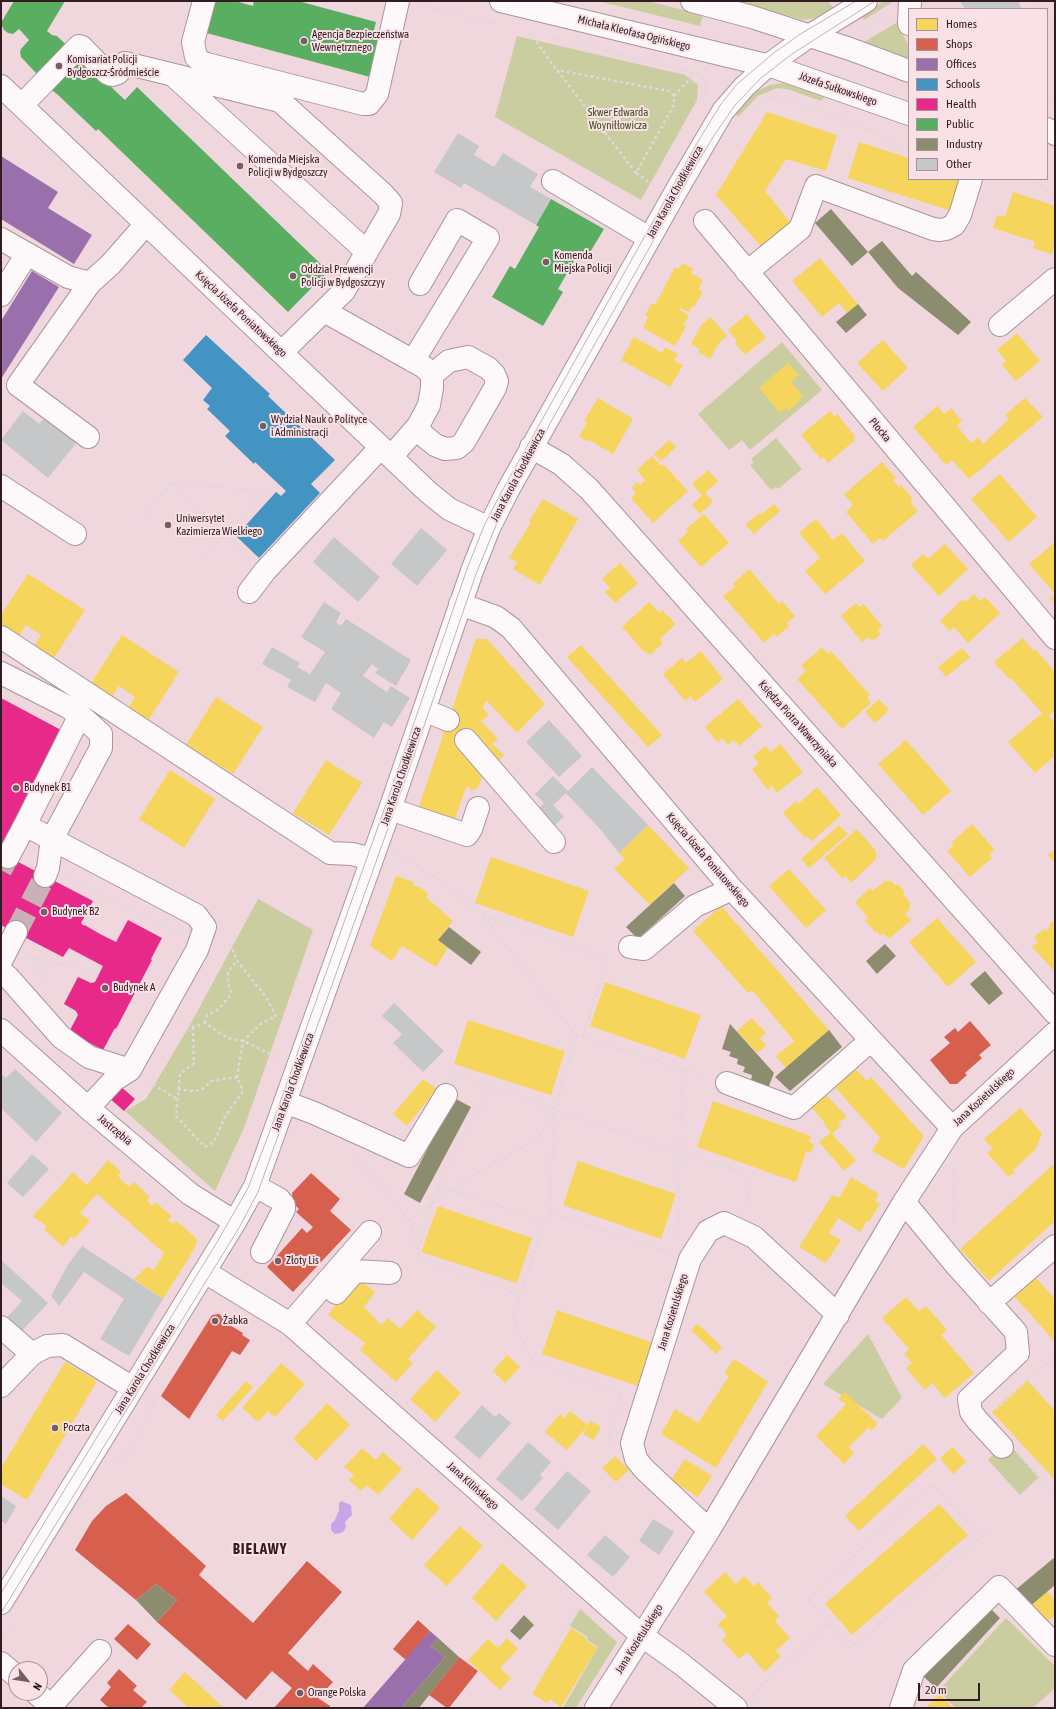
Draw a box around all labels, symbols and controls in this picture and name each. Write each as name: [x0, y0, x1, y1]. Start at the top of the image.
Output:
legend: [908, 8, 1048, 180]
street label: Michała Kleofasa Ogińskiego: [576, 13, 692, 53]
text: Homes: [946, 17, 977, 31]
place label: Agencja Bezpieczeństwa Wewnętrznego: [312, 28, 409, 54]
marker: Agencja Bezpieczeństwa Wewnętrznego: [299, 36, 309, 46]
text: Shops: [946, 37, 972, 51]
place label: Komisariat Policji Bydgoszcz-Śródmieście: [67, 53, 159, 79]
text: Offices: [946, 57, 976, 71]
marker: Komisariat Policji Bydgoszcz-Śródmieście: [54, 61, 64, 71]
street label: Józefa Sułkowskiego: [797, 69, 879, 109]
text: Schools: [946, 77, 980, 91]
text: Health: [946, 97, 976, 111]
park label: Skwer Edwarda Woyniłłowicza: [588, 106, 648, 132]
text: Public: [946, 117, 974, 131]
text: Industry: [946, 137, 983, 151]
street label: Jana Karola Chodkiewicza: [644, 143, 706, 241]
place label: Komenda Miejska Policji w Bydgoszczy: [248, 153, 327, 179]
text: Other: [946, 157, 971, 171]
marker: Komenda Miejska Policji w Bydgoszczy: [235, 161, 245, 171]
place label: Komenda Miejska Policji: [554, 249, 612, 275]
marker: Komenda Miejska Policji: [541, 257, 551, 267]
place label: Oddział Prewencji Policji w Bydgoszczyy: [301, 263, 385, 289]
street label: Księcia Józefa Poniatowskiego: [192, 268, 290, 360]
marker: Oddział Prewencji Policji w Bydgoszczyy: [288, 271, 298, 281]
place label: Wydział Nauk o Polityce i Administracji: [271, 413, 367, 439]
street label: Płocka: [866, 415, 894, 445]
marker: Wydział Nauk o Polityce i Administracji: [258, 421, 268, 431]
street label: Jana Karola Chodkiewicza: [488, 426, 548, 524]
place label: Uniwersytet Kazimierza Wielkiego: [176, 512, 262, 538]
marker: Uniwersytet Kazimierza Wielkiego: [163, 520, 173, 530]
street label: Księdza Piotra Wawrzyniaka: [756, 678, 840, 770]
street label: Jana Karola Chodkiewicza: [378, 725, 424, 827]
place label: Budynek B1: [24, 781, 71, 795]
marker: Budynek B1: [11, 783, 21, 793]
street label: Księcia Józefa Poniatowskiego: [663, 810, 753, 910]
place label: Budynek B2: [52, 905, 99, 919]
marker: Budynek B2: [39, 907, 49, 917]
place label: Budynek A: [113, 981, 155, 995]
marker: Budynek A: [100, 983, 110, 993]
street label: Jana Karola Chodkiewicza: [269, 1031, 317, 1133]
street label: Jana Kozietulskiego: [951, 1065, 1017, 1129]
street label: Jastrzębia: [95, 1112, 135, 1148]
place label: Złoty Lis: [286, 1254, 319, 1268]
marker: Złoty Lis: [273, 1256, 283, 1266]
street label: Jana Kozietulskiego: [655, 1272, 691, 1352]
place label: Żabka: [223, 1314, 248, 1328]
marker: Żabka: [210, 1316, 220, 1326]
street label: Jana Karola Chodkiewicza: [112, 1322, 178, 1416]
place label: Poczta: [63, 1421, 90, 1435]
marker: Poczta: [50, 1423, 60, 1433]
street label: Jana Kilińskiego: [444, 1459, 502, 1513]
district label: BIELAWY: [233, 1540, 287, 1558]
street label: Jana Kozietulskiego: [612, 1602, 666, 1676]
north arrow: [8, 1661, 48, 1701]
scale bar: [920, 1675, 982, 1701]
text: N: [31, 1681, 44, 1692]
text: 20 m: [925, 1683, 947, 1697]
place label: Orange Polska: [308, 1686, 366, 1700]
marker: Orange Polska: [295, 1688, 305, 1698]

